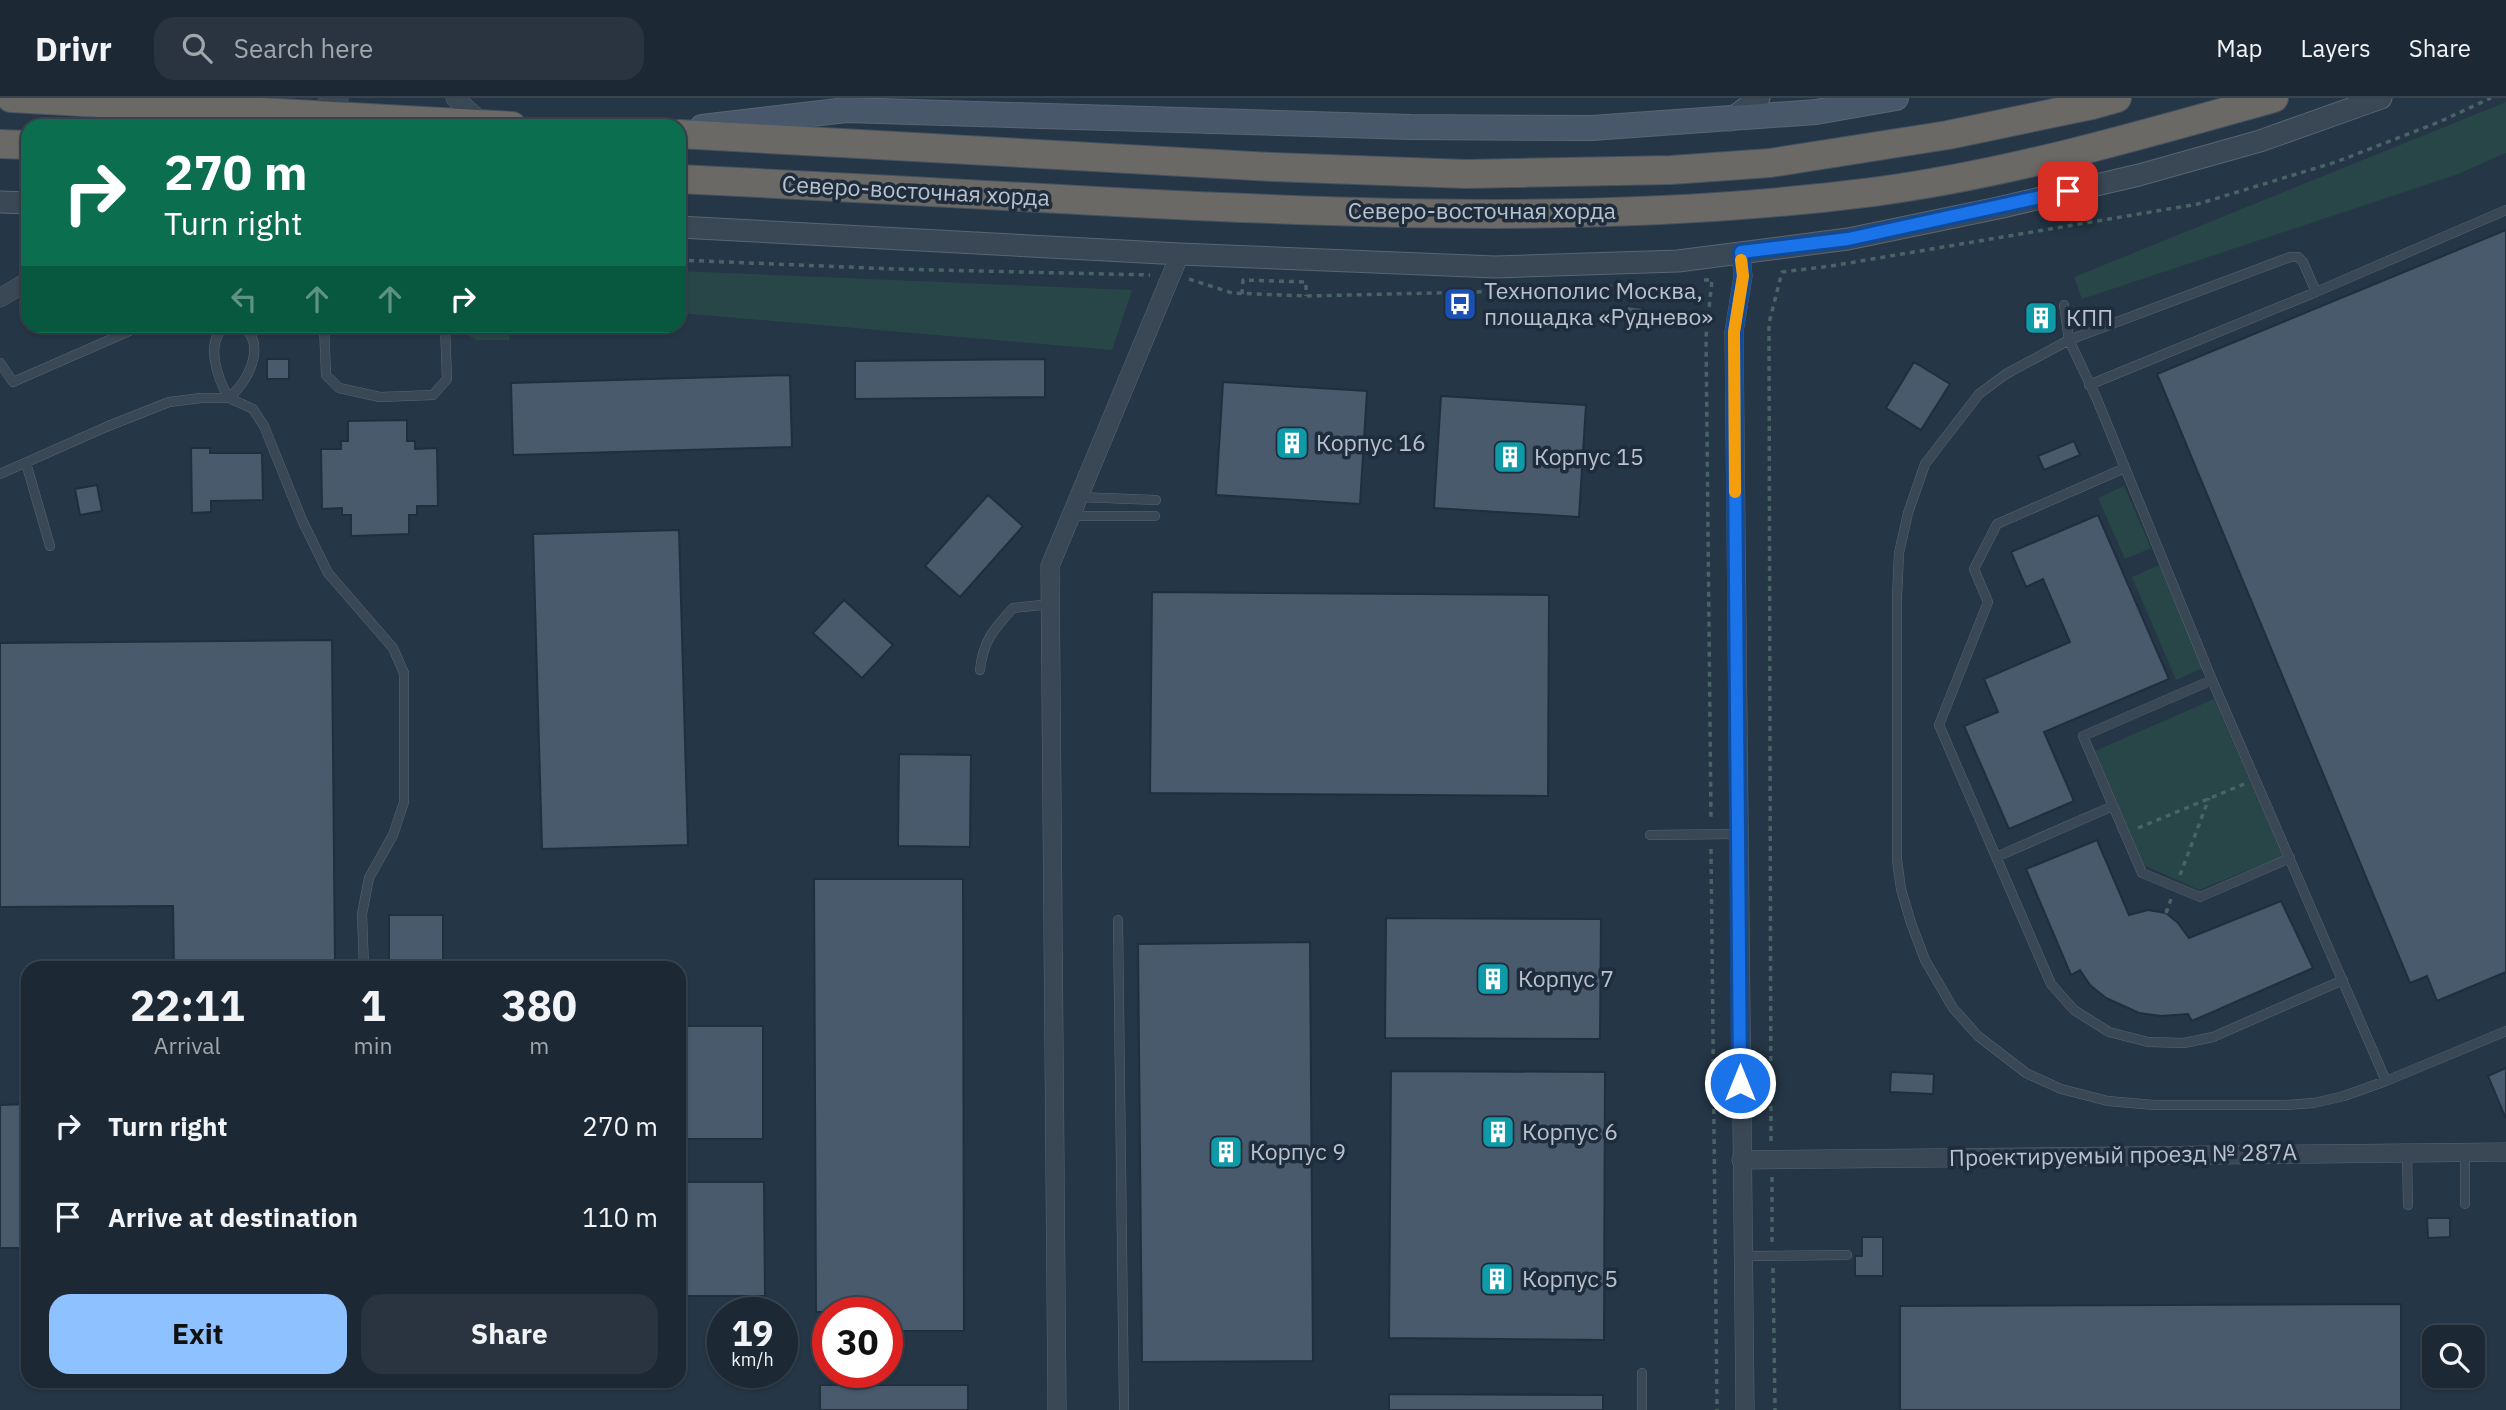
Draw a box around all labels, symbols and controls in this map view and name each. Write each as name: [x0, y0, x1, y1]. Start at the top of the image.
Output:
search box: [154, 17, 644, 80]
text: Drivr: [35, 27, 112, 70]
icon: search: [178, 29, 216, 67]
text: Search here: [234, 31, 373, 65]
text: Map: [2216, 32, 2263, 64]
text: Layers: [2301, 32, 2371, 64]
text: Share: [2409, 32, 2471, 64]
text: 270 m: [164, 140, 308, 203]
icon: right: [49, 147, 140, 238]
pin: [2038, 161, 2098, 221]
street label: Северо-восточная хорда: [781, 168, 1051, 212]
icon: arrive: [2049, 172, 2087, 210]
street label: Северо-восточная хорда: [1348, 195, 1616, 225]
text: Turn right: [164, 202, 302, 244]
place label: Технополис Москва, площадка «Руднево»: [1484, 275, 1713, 331]
icon: left: [225, 280, 263, 318]
icon: ahead: [298, 280, 336, 318]
icon: ahead: [371, 280, 409, 318]
icon: right: [444, 280, 482, 318]
bus stop icon: Технополис Москва, площадка «Руднево»: [1441, 285, 1479, 323]
building icon: КПП: [2022, 299, 2060, 337]
place label: КПП: [2066, 302, 2113, 332]
building icon: Корпус 16: [1273, 424, 1311, 462]
place label: Корпус 16: [1316, 427, 1426, 457]
building icon: Корпус 15: [1491, 438, 1529, 476]
place label: Корпус 15: [1534, 441, 1644, 471]
building icon: Корпус 7: [1474, 960, 1512, 998]
place label: Корпус 7: [1518, 963, 1614, 993]
text: 22:11: [130, 978, 245, 1033]
text: 1: [360, 978, 386, 1033]
text: 380: [501, 978, 577, 1033]
text: Arrival: [154, 1030, 221, 1060]
text: min: [354, 1030, 392, 1060]
text: m: [529, 1030, 549, 1060]
position arrow: [1703, 1046, 1777, 1120]
icon: right: [49, 1107, 87, 1145]
text: Turn right: [108, 1109, 227, 1143]
text: 270 m: [582, 1109, 658, 1143]
building icon: Корпус 6: [1479, 1113, 1517, 1151]
place label: Корпус 6: [1522, 1116, 1618, 1146]
building icon: Корпус 9: [1207, 1133, 1245, 1171]
place label: Корпус 9: [1250, 1136, 1346, 1166]
street label: Проектируемый проезд № 287А: [1949, 1136, 2298, 1172]
icon: arrive: [49, 1198, 87, 1236]
text: Arrive at destination: [108, 1200, 358, 1234]
text: 110 m: [582, 1200, 658, 1234]
building icon: Корпус 5: [1478, 1260, 1516, 1298]
place label: Корпус 5: [1522, 1263, 1618, 1293]
button: Exit: [49, 1294, 347, 1374]
button: Share: [361, 1294, 658, 1374]
speed limit sign: 30: [812, 1297, 903, 1388]
text: 19: [731, 1310, 774, 1356]
map controls: [2422, 1325, 2485, 1388]
button: search: [2422, 1325, 2485, 1388]
text: km/h: [731, 1348, 774, 1371]

